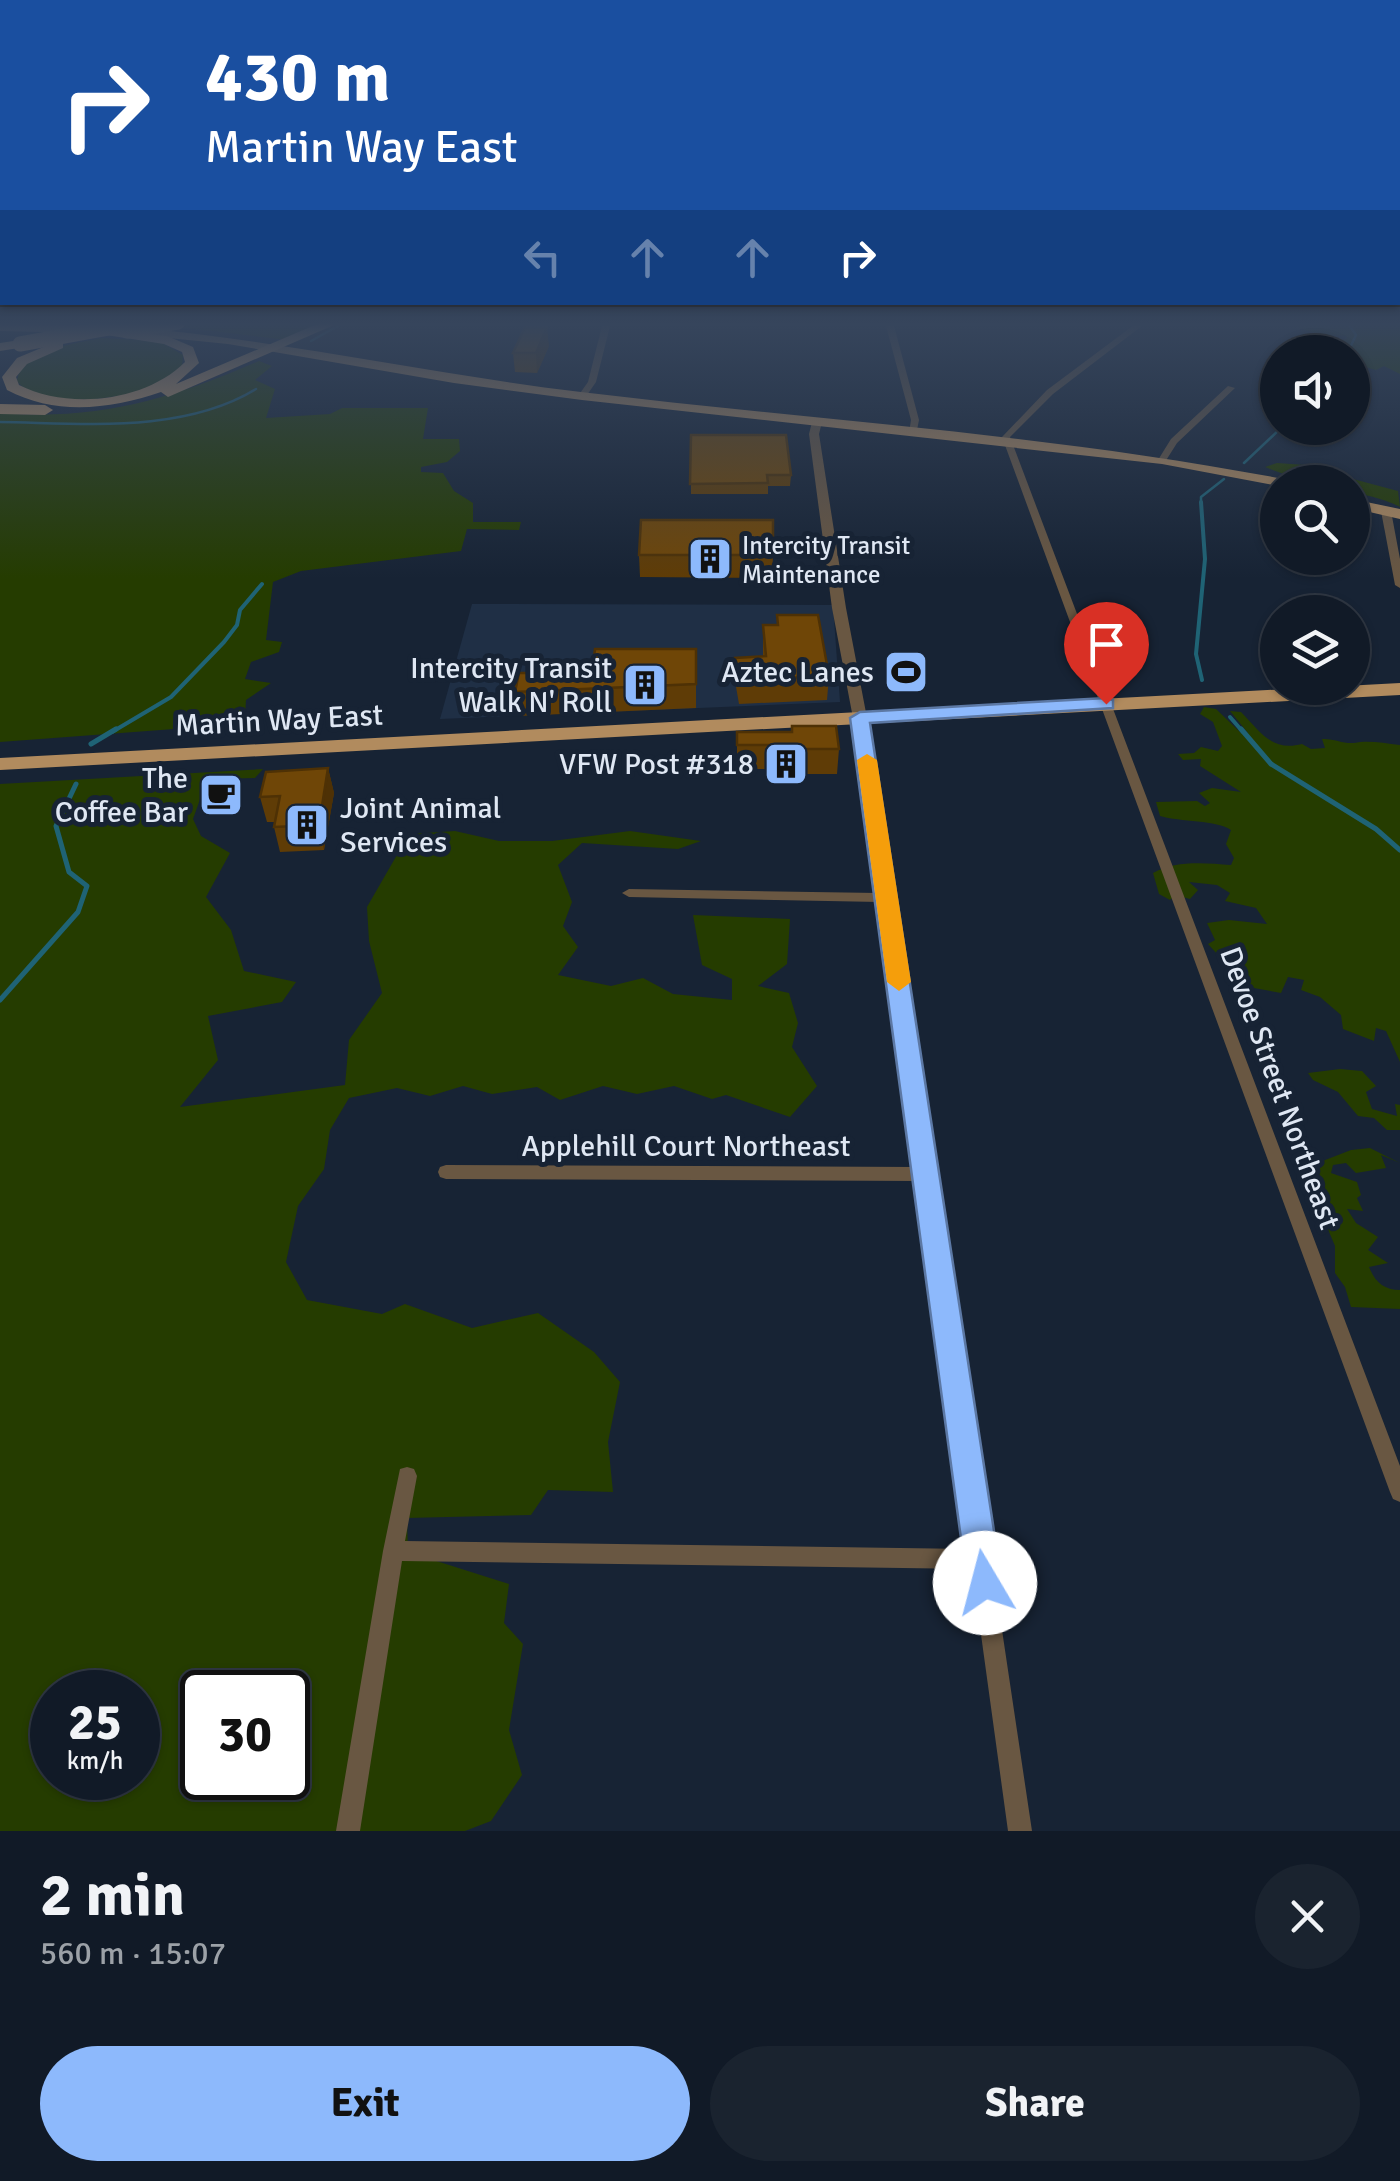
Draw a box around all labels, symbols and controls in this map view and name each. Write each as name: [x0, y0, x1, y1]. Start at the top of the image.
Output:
text: 430 m: [205, 34, 390, 120]
icon: right: [40, 40, 170, 170]
text: Martin Way East: [205, 120, 518, 175]
icon: left: [515, 230, 570, 285]
icon: ahead: [620, 230, 675, 285]
icon: ahead: [725, 230, 780, 285]
icon: right: [830, 230, 885, 285]
map controls: [1260, 335, 1370, 705]
button: sound: [1260, 335, 1370, 445]
button: search: [1260, 465, 1370, 575]
place label: Intercity Transit Maintenance: [742, 530, 911, 590]
building icon: Intercity Transit Maintenance: [687, 536, 733, 582]
button: layers: [1260, 595, 1370, 705]
pin: [1064, 602, 1149, 705]
icon: arrive: [1079, 617, 1134, 672]
sports icon: Aztec Lanes: [883, 649, 929, 695]
place label: Intercity Transit Walk N' Roll: [410, 650, 612, 721]
place label: Aztec Lanes: [721, 654, 874, 691]
building icon: Intercity Transit Walk N' Roll: [622, 662, 668, 708]
street label: Martin Way East: [174, 697, 384, 744]
building icon: VFW Post #318: [763, 741, 809, 787]
place label: VFW Post #318: [559, 746, 754, 783]
place label: The Coffee Bar: [55, 760, 188, 831]
cafe icon: The Coffee Bar: [198, 772, 244, 818]
place label: Joint Animal Services: [340, 790, 501, 861]
building icon: Joint Animal Services: [284, 802, 330, 848]
street label: Devoe Street Northeast: [1211, 942, 1348, 1234]
street label: Applehill Court Northeast: [521, 1128, 851, 1165]
position arrow: [933, 1531, 1037, 1635]
speed limit sign: 30: [180, 1670, 310, 1800]
text: 25: [68, 1692, 122, 1754]
text: km/h: [67, 1745, 123, 1776]
text: 2 min: [40, 1859, 185, 1933]
button: close: [1255, 1864, 1360, 1969]
text: 560 m · 15:07: [40, 1934, 226, 1973]
button: Exit: [40, 2046, 690, 2161]
button: Share: [710, 2046, 1360, 2161]

